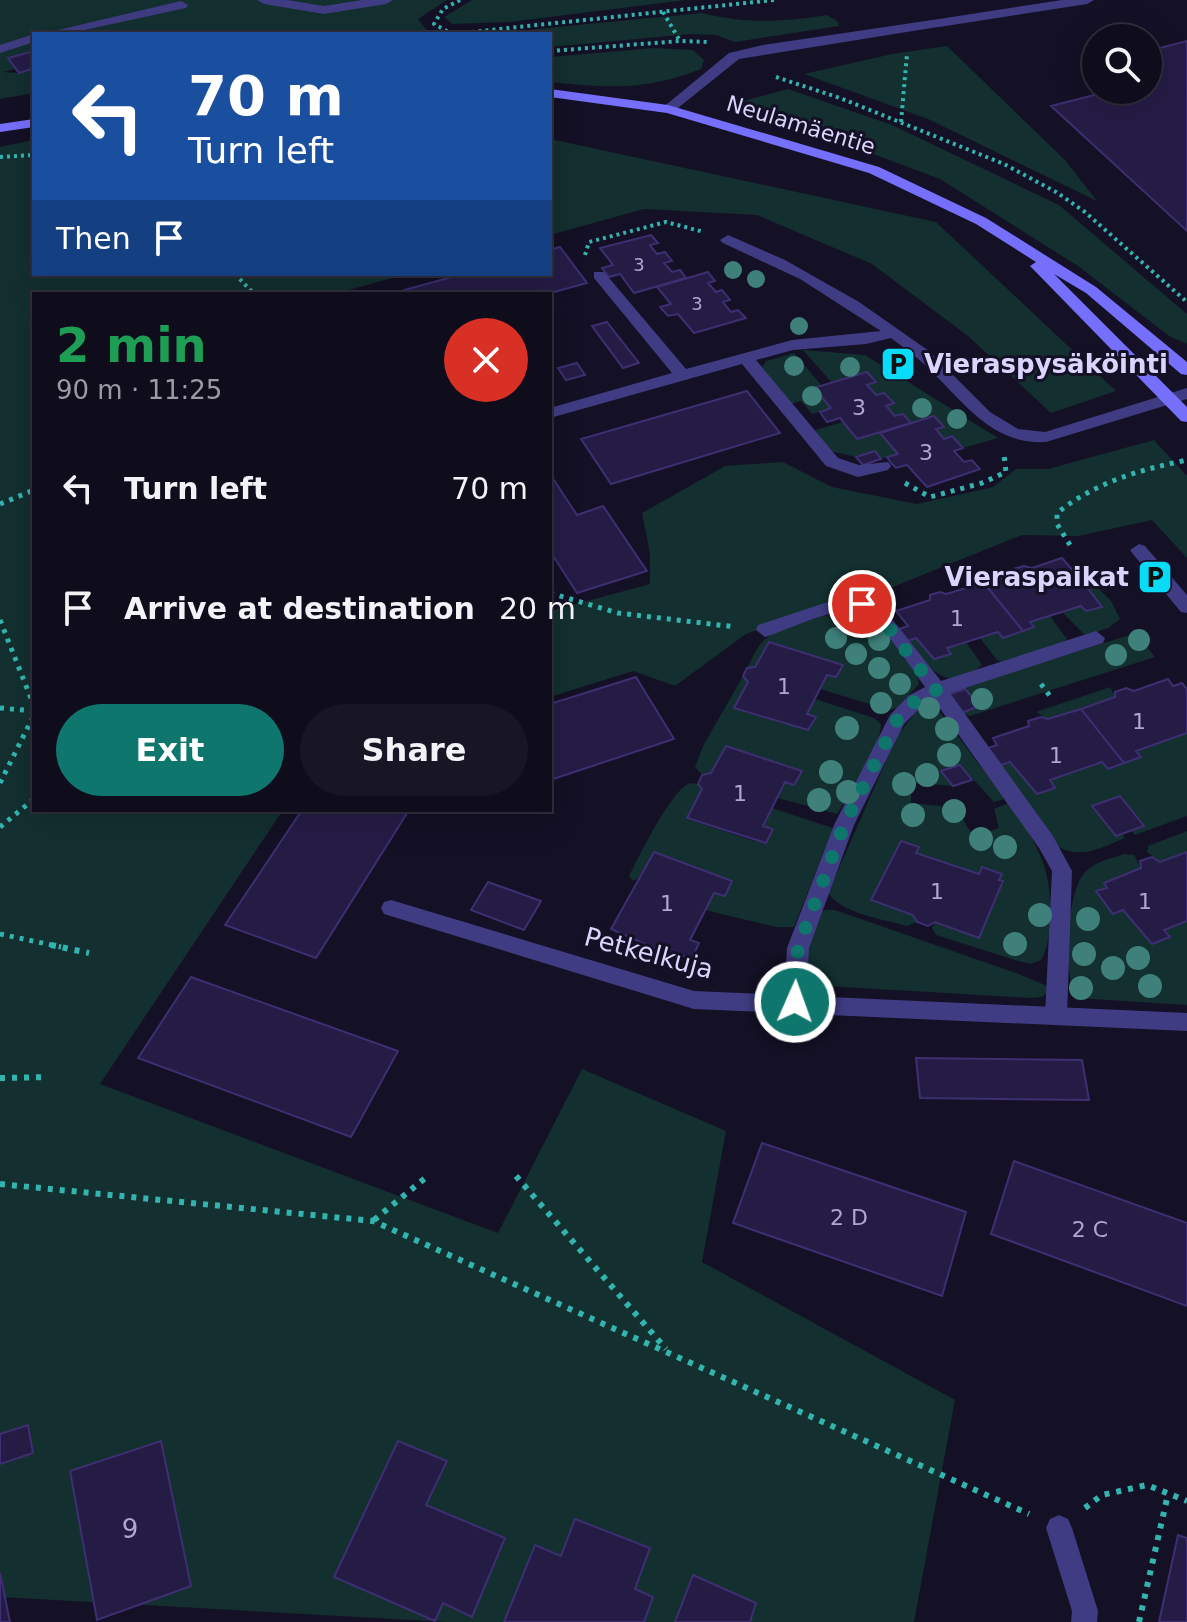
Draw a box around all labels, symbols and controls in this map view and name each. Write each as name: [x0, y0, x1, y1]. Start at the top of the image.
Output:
map controls: [1082, 24, 1162, 104]
button: search: [1082, 24, 1162, 104]
text: 70 m: [188, 63, 344, 128]
icon: left: [56, 64, 160, 168]
street label: Neulamäentie: [724, 91, 878, 159]
text: Turn left: [188, 130, 334, 171]
icon: arrive: [147, 216, 191, 260]
text: Then: [56, 221, 131, 256]
house number: 3: [633, 254, 645, 275]
house number: 3: [691, 293, 703, 314]
text: 2 min: [56, 317, 207, 373]
button: close: [444, 318, 528, 402]
parking icon: Vieraspysäköinti: [879, 345, 917, 383]
place label: Vieraspysäköinti: [924, 349, 1168, 379]
text: 90 m · 11:25: [56, 375, 222, 405]
house number: 3: [852, 395, 866, 420]
house number: 3: [919, 440, 933, 465]
icon: left: [56, 466, 100, 510]
text: Turn left: [124, 471, 267, 506]
text: 70 m: [451, 471, 528, 506]
parking icon: Vieraspaikat: [1136, 558, 1174, 596]
place label: Vieraspaikat: [945, 562, 1129, 592]
pin: [828, 570, 896, 638]
icon: arrive: [840, 582, 884, 626]
icon: arrive: [56, 586, 100, 630]
text: Arrive at destination: [124, 591, 475, 626]
text: 20 m: [499, 591, 576, 626]
house number: 1: [950, 606, 964, 631]
house number: 1: [777, 674, 791, 699]
button: Exit: [56, 704, 284, 796]
button: Share: [300, 704, 528, 796]
house number: 1: [1132, 709, 1146, 734]
house number: 1: [1049, 743, 1063, 768]
house number: 1: [733, 781, 747, 806]
house number: 1: [930, 879, 944, 904]
house number: 1: [1138, 889, 1152, 914]
house number: 1: [660, 891, 674, 916]
street label: Petkelkuja: [581, 921, 717, 985]
position arrow: [753, 960, 837, 1044]
house number: 2 D: [830, 1205, 868, 1230]
house number: 2 C: [1072, 1217, 1108, 1242]
house number: 9: [122, 1514, 138, 1544]

